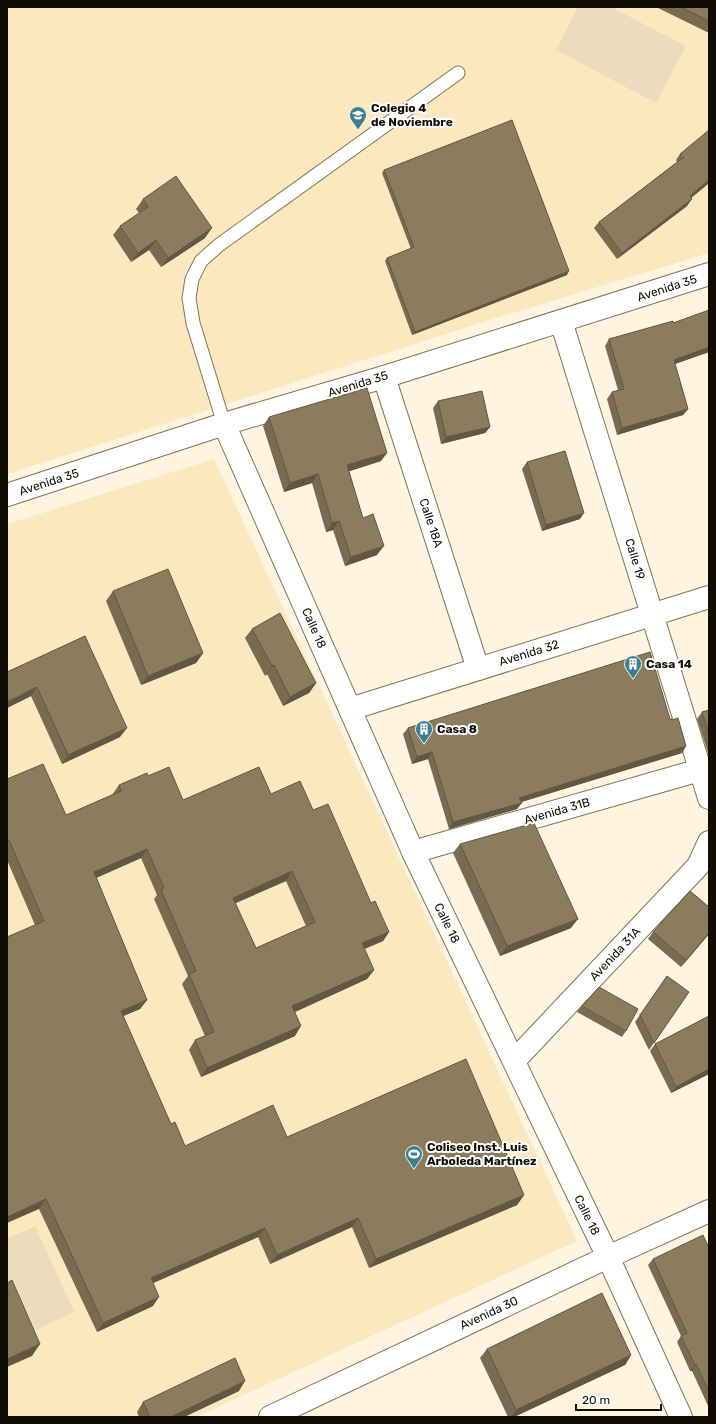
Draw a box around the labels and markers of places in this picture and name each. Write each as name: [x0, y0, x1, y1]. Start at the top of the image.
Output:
place label: Colegio 4 de Noviembre: [371, 101, 453, 129]
school or university icon: Colegio 4 de Noviembre: [348, 105, 368, 130]
building icon: Casa 14: [623, 654, 643, 679]
place label: Casa 14: [646, 657, 692, 671]
building icon: Casa 8: [414, 719, 434, 744]
place label: Casa 8: [437, 722, 477, 736]
place label: Coliseo Inst. Luis Arboleda Martínez: [427, 1140, 537, 1168]
sports icon: Coliseo Inst. Luis Arboleda Martínez: [404, 1144, 424, 1169]

